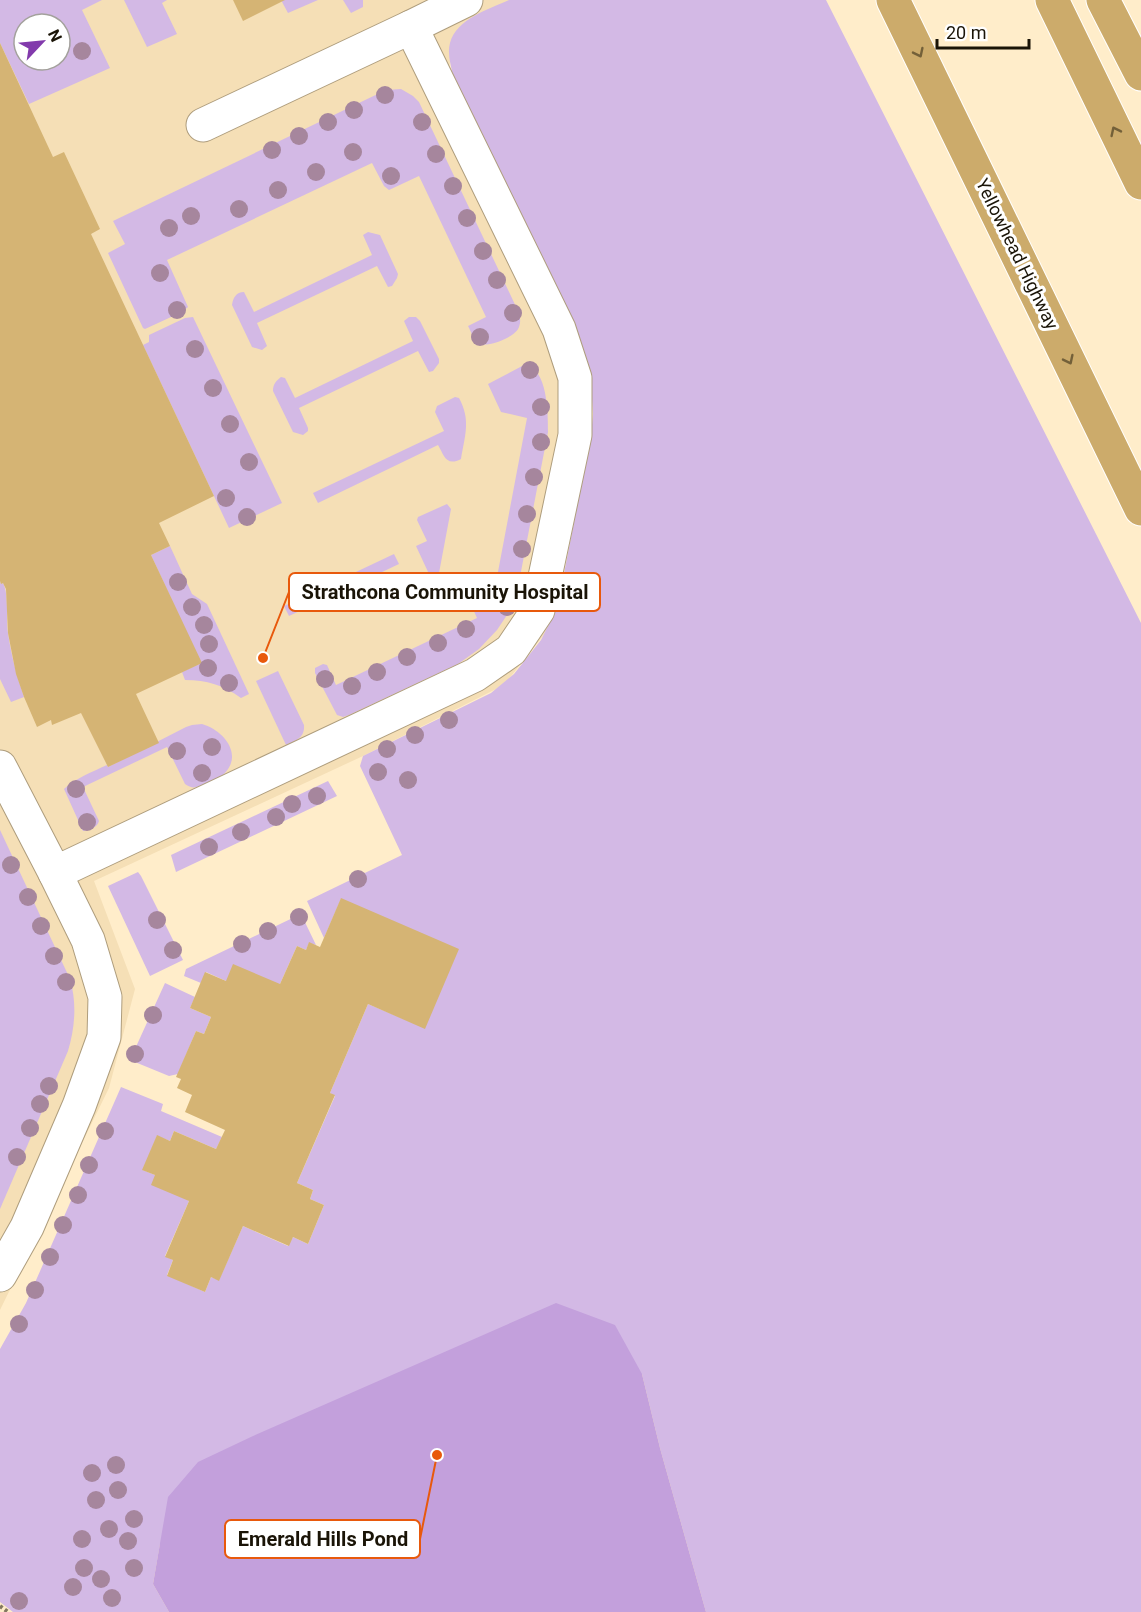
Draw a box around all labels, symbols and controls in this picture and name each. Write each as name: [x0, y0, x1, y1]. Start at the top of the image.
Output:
north arrow: [12, 12, 72, 72]
scale bar: [937, 12, 1028, 50]
text: 20 m: [946, 22, 986, 43]
text: N: [44, 26, 66, 45]
one-way arrow: [912, 46, 923, 57]
one-way arrow: [1111, 126, 1123, 137]
street label: Yellowhead Highway: [972, 175, 1063, 333]
one-way arrow: [1061, 354, 1073, 365]
callout: Strathcona Community Hospital: [289, 573, 600, 611]
text: Strathcona Community Hospital: [302, 580, 588, 604]
callout: Emerald Hills Pond: [225, 1520, 420, 1558]
text: Emerald Hills Pond: [238, 1527, 408, 1551]

